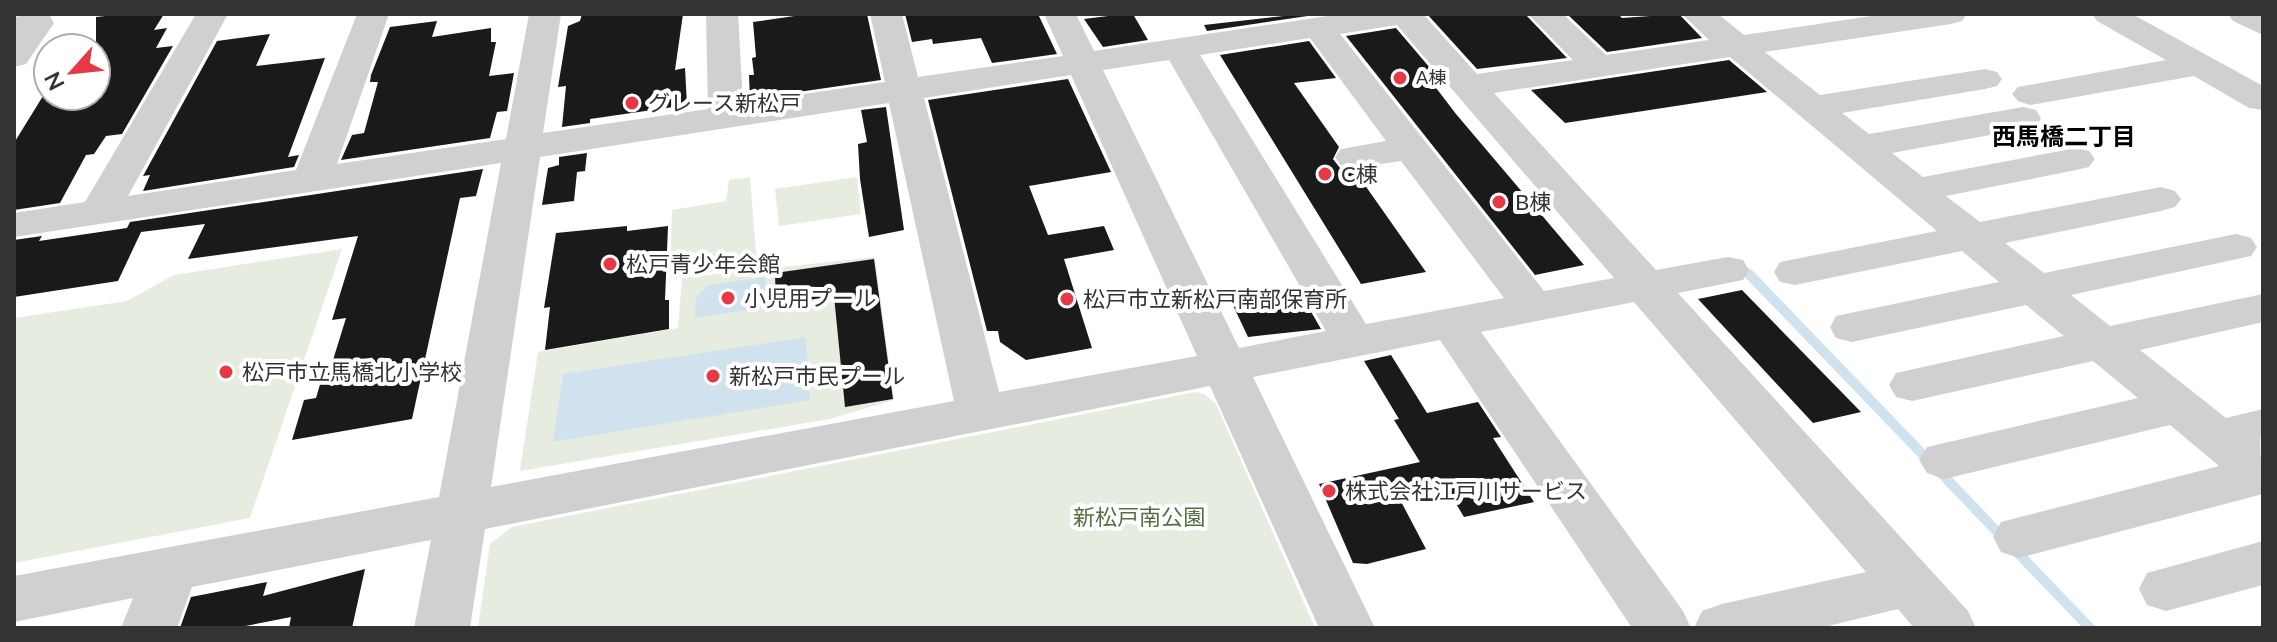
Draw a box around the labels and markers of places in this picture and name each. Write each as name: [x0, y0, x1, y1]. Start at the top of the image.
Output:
place label: A棟: [1416, 66, 1446, 88]
marker: A棟: [1391, 69, 1409, 87]
place label: グレース新松戸: [648, 89, 801, 116]
marker: グレース新松戸: [623, 94, 641, 112]
place label: C棟: [1341, 160, 1378, 187]
marker: C棟: [1316, 165, 1334, 183]
place label: B棟: [1515, 188, 1551, 215]
marker: B棟: [1490, 193, 1508, 211]
place label: 松戸青少年会館: [626, 250, 780, 277]
marker: 松戸青少年会館: [601, 255, 619, 273]
place label: 小児用プール: [744, 284, 876, 311]
place label: 松戸市立新松戸南部保育所: [1083, 285, 1347, 312]
marker: 小児用プール: [719, 289, 737, 307]
marker: 松戸市立新松戸南部保育所: [1058, 290, 1076, 308]
place label: 松戸市立馬橋北小学校: [242, 358, 462, 385]
place label: 新松戸市民プール: [729, 362, 905, 389]
marker: 松戸市立馬橋北小学校: [217, 363, 235, 381]
marker: 新松戸市民プール: [704, 367, 722, 385]
place label: 株式会社江戸川サービス: [1345, 477, 1587, 504]
marker: 株式会社江戸川サービス: [1320, 482, 1338, 500]

